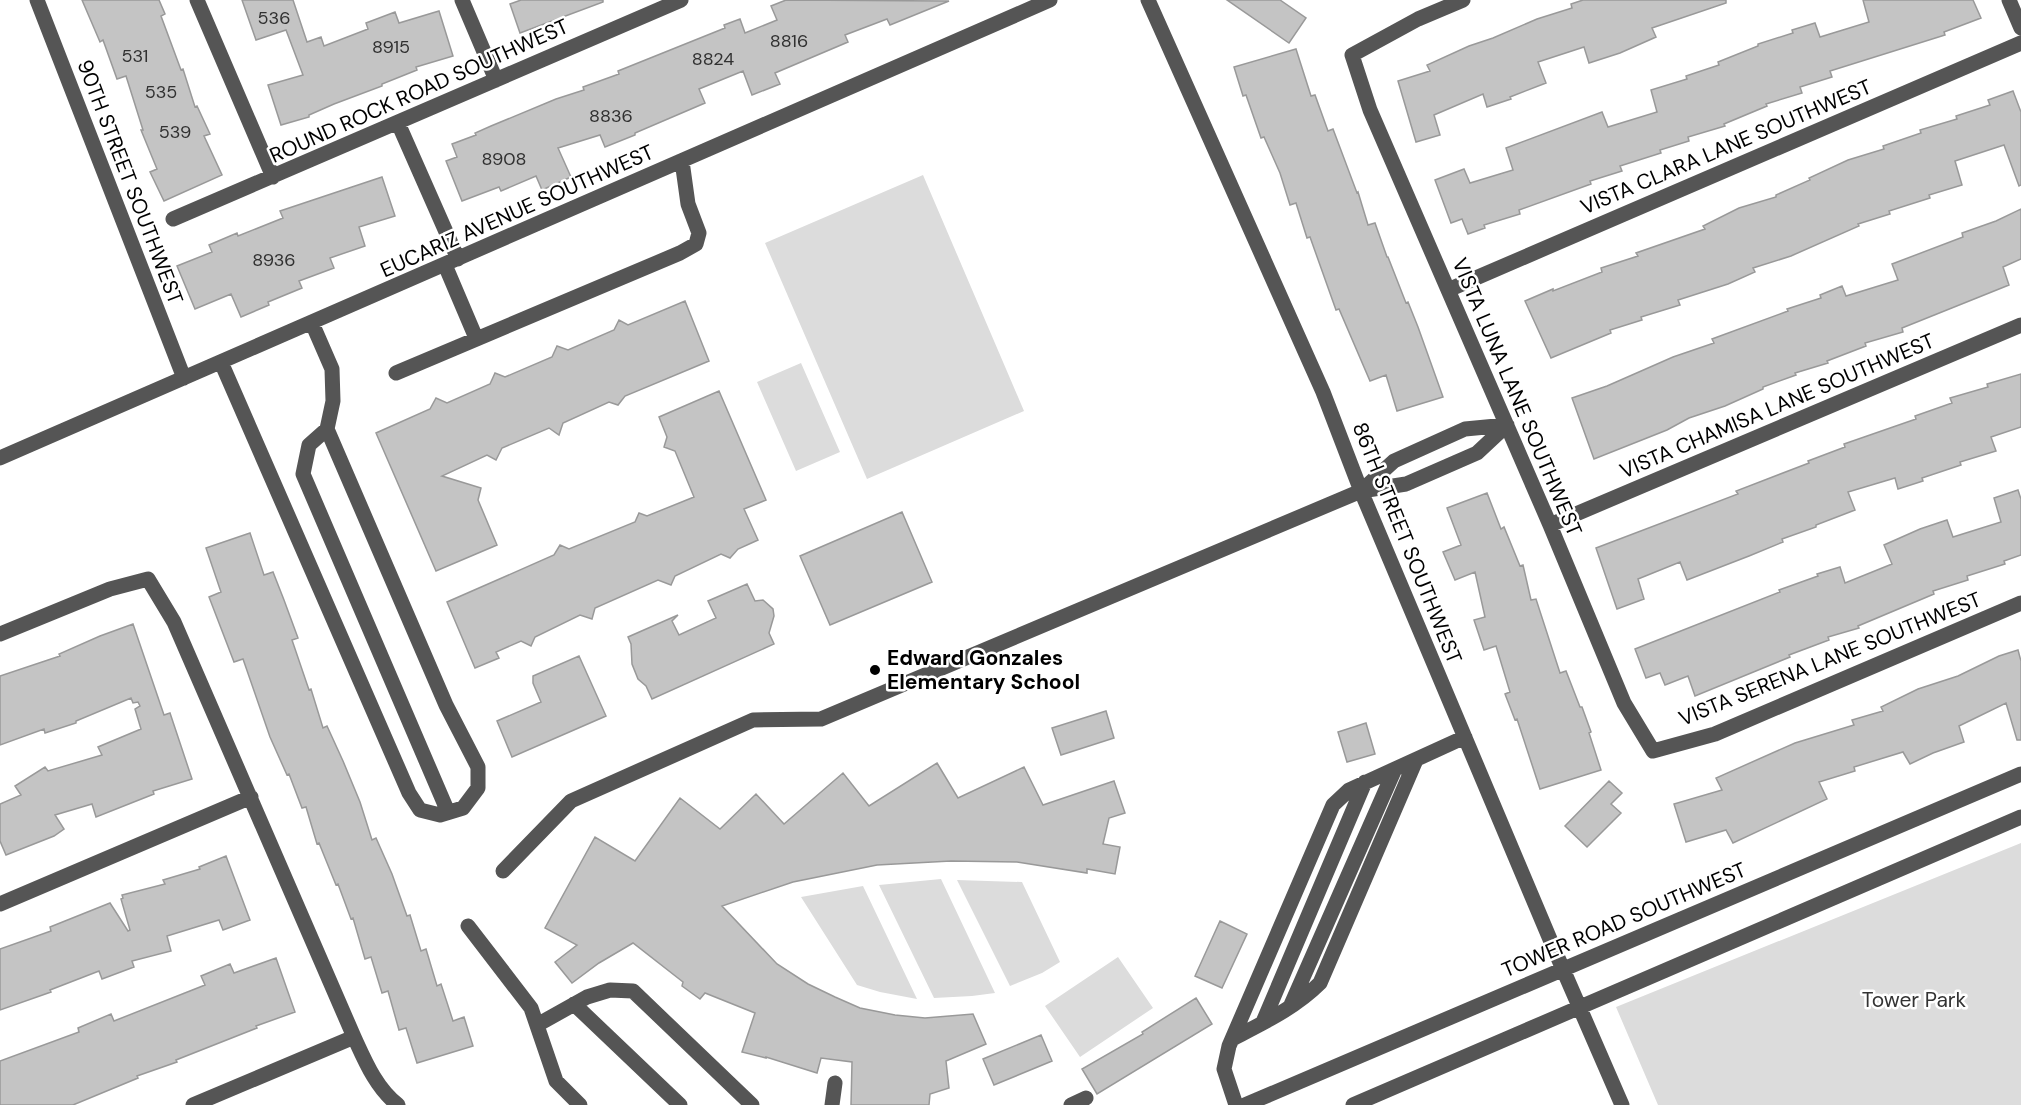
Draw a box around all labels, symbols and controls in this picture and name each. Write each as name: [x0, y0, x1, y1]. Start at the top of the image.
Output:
house number: 536: [258, 6, 290, 30]
street label: ROUND ROCK ROAD SOUTHWEST: [265, 12, 573, 170]
house number: 8816: [770, 29, 808, 53]
house number: 8915: [372, 35, 410, 59]
house number: 531: [122, 44, 148, 68]
house number: 8824: [692, 47, 734, 71]
street label: 90TH STREET SOUTHWEST: [70, 56, 190, 308]
street label: VISTA CLARA LANE SOUTHWEST: [1576, 73, 1876, 221]
house number: 535: [145, 80, 177, 104]
house number: 8836: [589, 104, 633, 128]
house number: 539: [159, 120, 191, 144]
street label: EUCARIZ AVENUE SOUTHWEST: [376, 138, 658, 284]
house number: 8908: [482, 147, 526, 171]
house number: 8936: [252, 248, 296, 272]
street label: VISTA LUNA LANE SOUTHWEST: [1446, 254, 1589, 541]
street label: VISTA CHAMISA LANE SOUTHWEST: [1615, 327, 1939, 485]
street label: 86TH STREET SOUTHWEST: [1346, 418, 1468, 668]
street label: VISTA SERENA LANE SOUTHWEST: [1675, 585, 1986, 733]
place label: Edward Gonzales Elementary School: [887, 644, 1080, 696]
marker: Edward Gonzales Elementary School: [868, 663, 882, 677]
street label: TOWER ROAD SOUTHWEST: [1498, 856, 1751, 984]
park label: Tower Park: [1862, 986, 1967, 1014]

